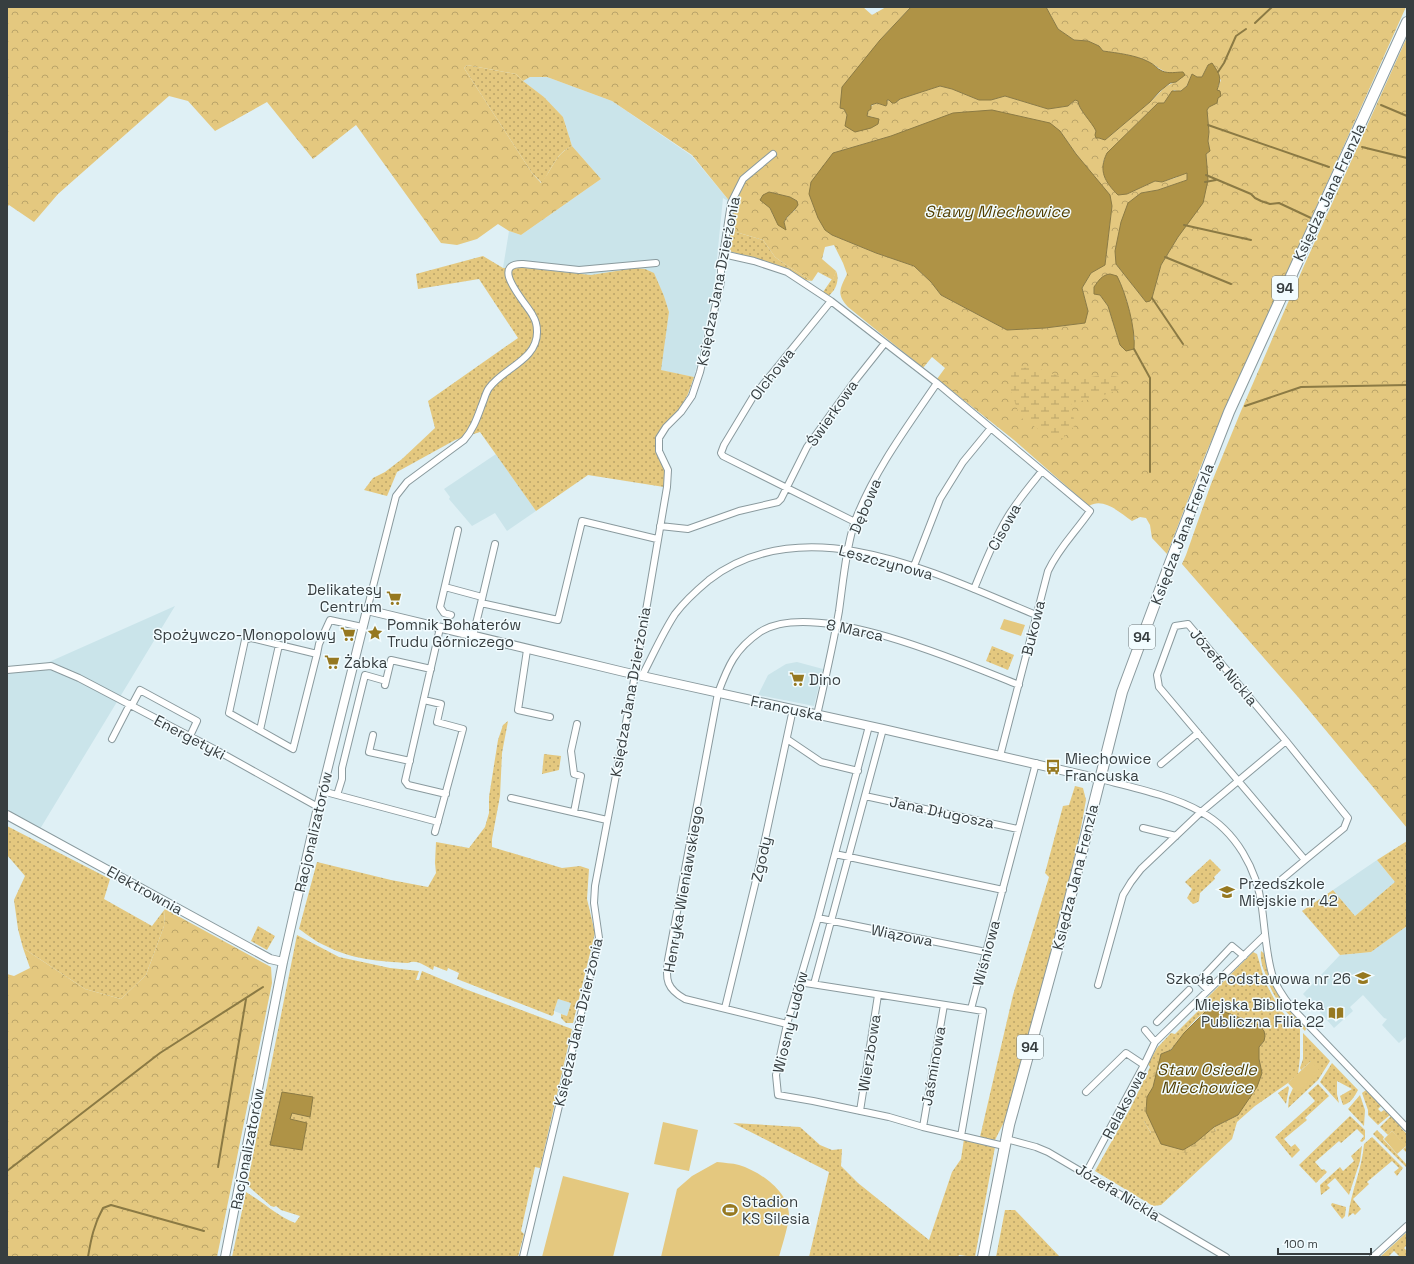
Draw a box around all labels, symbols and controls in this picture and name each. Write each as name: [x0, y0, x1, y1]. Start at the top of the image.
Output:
street label: Księdza Jana Frenzla: [1289, 120, 1369, 264]
street label: Księdza Jana Dzierżonia: [692, 194, 744, 367]
water label: Stawy Miechowice: [924, 201, 1070, 222]
road number: 94: [1272, 276, 1298, 300]
street label: Olchowa: [746, 344, 799, 404]
street label: Świerkowa: [802, 376, 862, 450]
street label: Księdza Jana Frenzla: [1146, 460, 1218, 607]
street label: Dębowa: [845, 475, 885, 536]
street label: Cisowa: [983, 500, 1025, 554]
street label: Leszczynowa: [837, 540, 936, 584]
place label: Delikatesy Centrum: [307, 580, 382, 616]
supermarket icon: Delikatesy Centrum: [385, 589, 403, 607]
street label: Bukowa: [1017, 598, 1049, 658]
street label: Księdza Jana Dzierżonia: [606, 605, 654, 779]
place label: Pomnik Bohaterów Trudu Górniczego: [387, 615, 521, 651]
street label: 8 Marca: [825, 615, 886, 645]
place icon: Pomnik Bohaterów Trudu Górniczego: [366, 624, 384, 642]
street label: Józefa Nickla: [1186, 624, 1262, 710]
place label: Spożywczo-Monopolowy: [153, 625, 336, 644]
supermarket icon: Spożywczo-Monopolowy: [339, 625, 357, 643]
road number: 94: [1129, 625, 1155, 649]
supermarket icon: Żabka: [323, 653, 341, 671]
place label: Żabka: [344, 653, 388, 672]
supermarket icon: Dino: [788, 670, 806, 688]
place label: Dino: [809, 670, 841, 689]
street label: Francuska: [749, 691, 825, 725]
street label: Energetyki: [151, 710, 229, 764]
place label: Miechowice Francuska: [1065, 749, 1151, 785]
bus stop icon: Miechowice Francuska: [1044, 758, 1062, 776]
street label: Racjonalizatorów: [290, 770, 336, 894]
street label: Jana Długosza: [888, 792, 997, 832]
street label: Księdza Jana Frenzla: [1048, 802, 1102, 952]
street label: Henryka Wieniawskiego: [659, 804, 707, 974]
street label: Zgody: [747, 834, 775, 884]
street label: Elektrownia: [104, 861, 187, 919]
place label: Przedszkole Miejskie nr 42: [1239, 874, 1338, 910]
school or university icon: Przedszkole Miejskie nr 42: [1218, 883, 1236, 901]
street label: Wiśniowa: [968, 918, 1004, 988]
street label: Wiązowa: [869, 920, 935, 950]
street label: Księdza Jana Dzierżonia: [549, 935, 607, 1108]
street label: Wiosny Ludów: [768, 969, 812, 1075]
place label: Szkoła Podstawowa nr 26: [1166, 969, 1351, 988]
school or university icon: Szkoła Podstawowa nr 26: [1354, 969, 1372, 987]
place label: Miejska Biblioteka Publiczna Filia 22: [1195, 995, 1324, 1031]
library icon: Miejska Biblioteka Publiczna Filia 22: [1327, 1004, 1345, 1022]
street label: Wierzbowa: [853, 1012, 885, 1093]
street label: Jaśminowa: [917, 1024, 949, 1107]
road number: 94: [1017, 1035, 1043, 1059]
water label: Staw Osiedle Miechowice: [1157, 1059, 1257, 1098]
street label: Relaksowa: [1098, 1066, 1150, 1142]
street label: Racjonalizatorów: [226, 1087, 268, 1211]
street label: Józefa Nickla: [1072, 1159, 1164, 1225]
place label: Stadion KS Silesia: [742, 1192, 810, 1228]
sports icon: Stadion KS Silesia: [721, 1201, 739, 1219]
scale bar: [1278, 1230, 1371, 1256]
text: 100 m: [1284, 1236, 1318, 1252]

